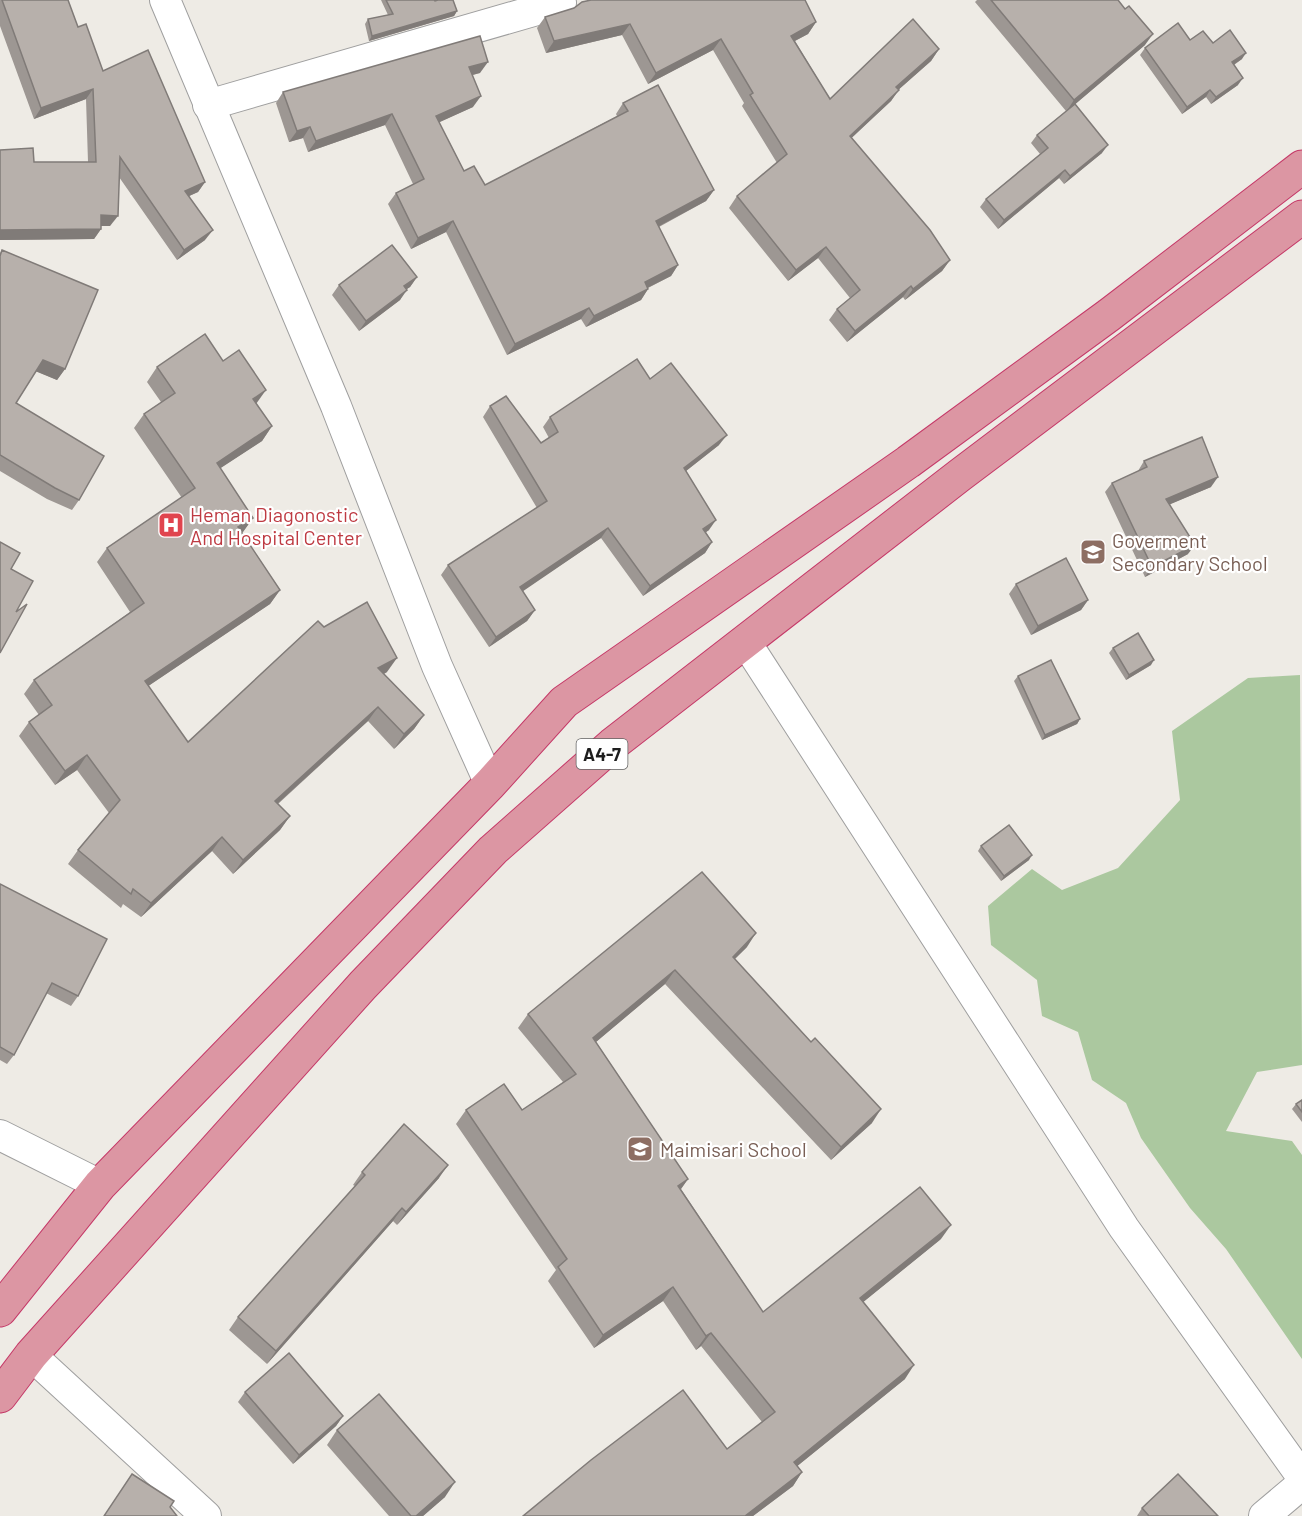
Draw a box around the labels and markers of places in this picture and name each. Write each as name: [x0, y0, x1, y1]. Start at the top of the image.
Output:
place label: Heman Diagonostic And Hospital Center: [190, 502, 362, 549]
hospital icon: Heman Diagonostic And Hospital Center: [156, 510, 186, 540]
place label: Goverment Secondary School: [1112, 528, 1268, 575]
school or university icon: Goverment Secondary School: [1078, 537, 1108, 567]
school or university icon: Maimisari School: [625, 1134, 655, 1164]
place label: Maimisari School: [660, 1137, 807, 1161]

